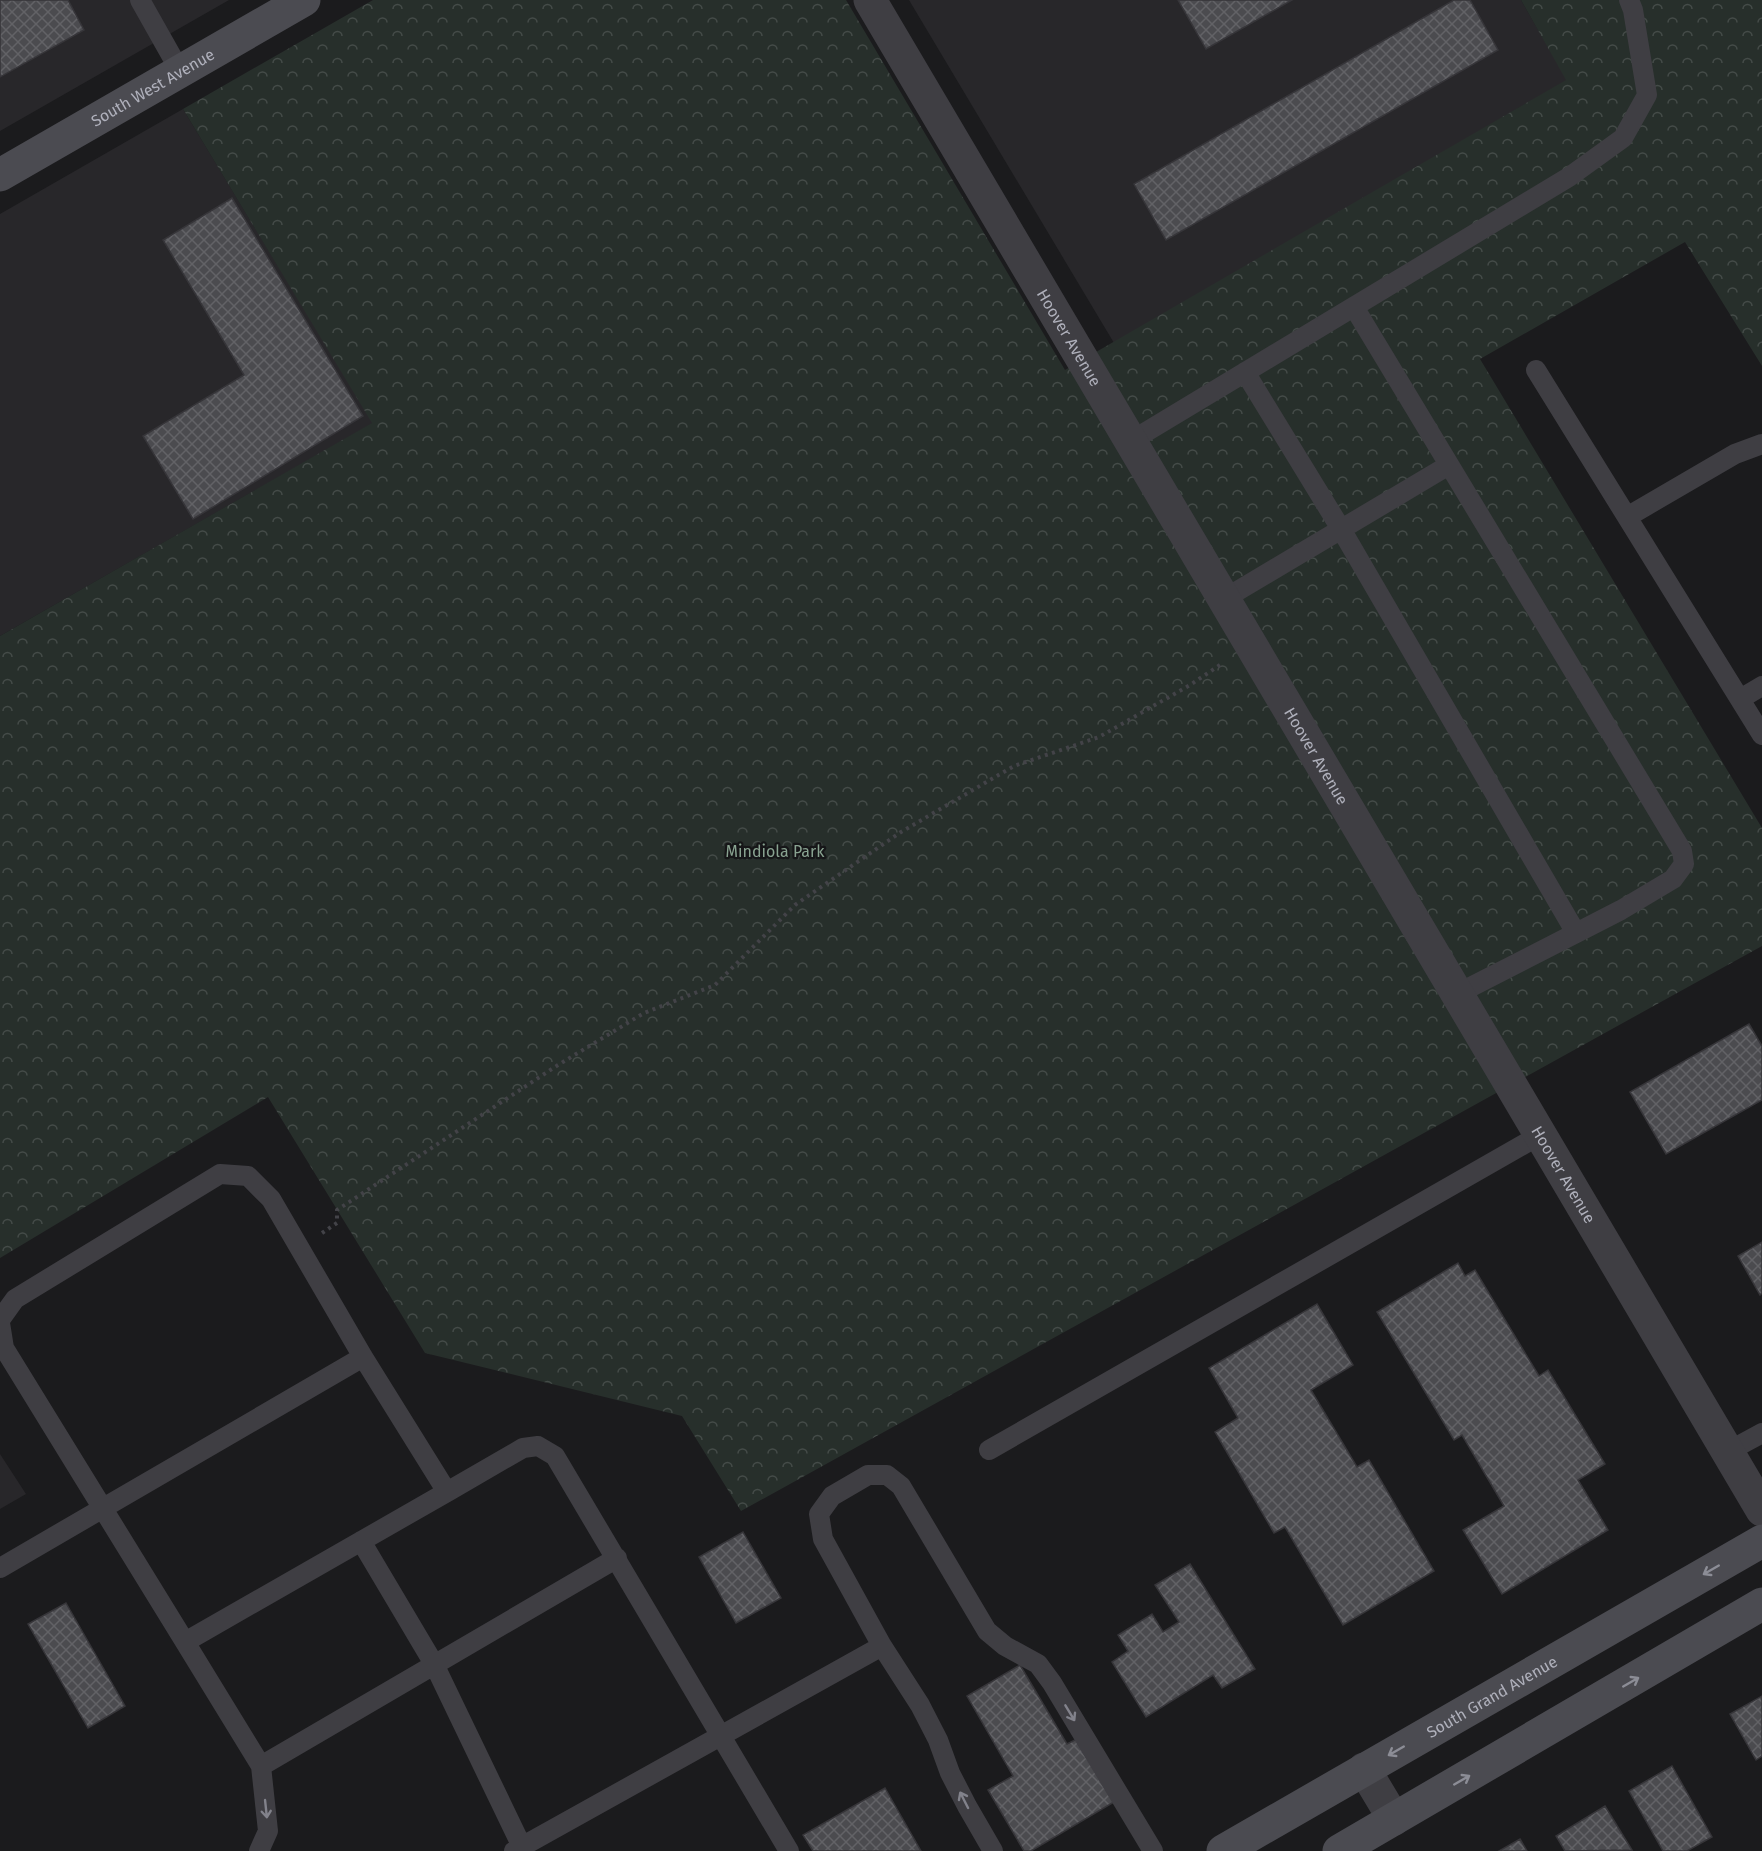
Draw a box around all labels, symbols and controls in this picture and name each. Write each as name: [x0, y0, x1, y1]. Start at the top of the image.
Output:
street label: South West Avenue: [87, 44, 218, 130]
street label: Hoover Avenue: [1033, 285, 1105, 390]
street label: Hoover Avenue: [1280, 704, 1353, 808]
park label: Mindiola Park: [726, 842, 825, 861]
street label: Hoover Avenue: [1528, 1122, 1600, 1226]
one-way arrow: [1703, 1564, 1720, 1576]
street label: South Grand Avenue: [1423, 1651, 1560, 1741]
one-way arrow: [1622, 1676, 1639, 1688]
one-way arrow: [1064, 1704, 1076, 1721]
one-way arrow: [1388, 1745, 1405, 1757]
one-way arrow: [1453, 1773, 1470, 1785]
one-way arrow: [958, 1792, 969, 1810]
one-way arrow: [261, 1799, 272, 1819]

